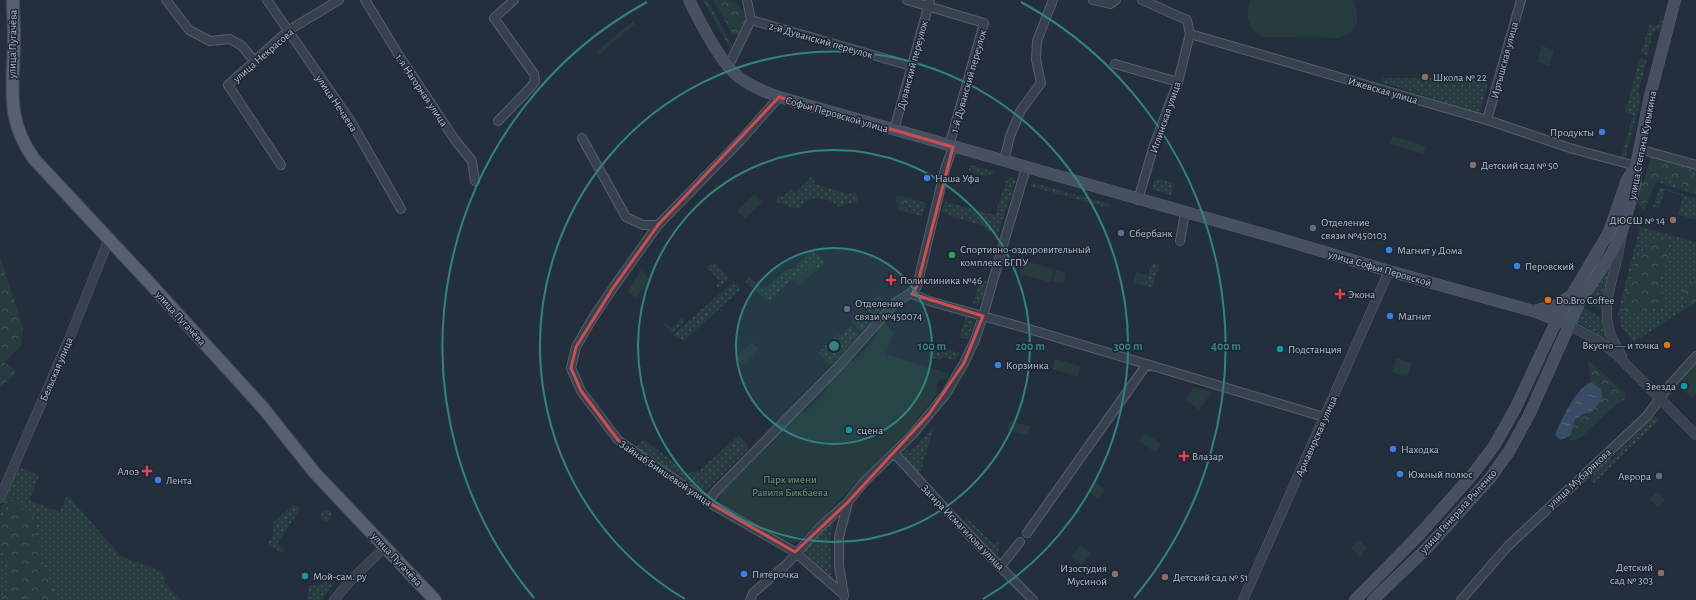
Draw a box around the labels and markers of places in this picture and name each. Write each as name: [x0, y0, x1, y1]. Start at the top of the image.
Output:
marker: Школа № 22: [1420, 72, 1430, 82]
place label: Школа № 22: [1433, 72, 1487, 83]
place label: Продукты: [1550, 127, 1594, 138]
marker: Продукты: [1597, 127, 1607, 137]
marker: Детский сад № 50: [1468, 160, 1478, 170]
place label: Детский сад № 50: [1481, 160, 1559, 171]
marker: Наша Уфа: [922, 173, 932, 183]
place label: Наша Уфа: [935, 173, 980, 184]
place label: ДЮСШ № 14: [1609, 215, 1665, 226]
marker: ДЮСШ № 14: [1668, 215, 1678, 225]
place label: Отделение связи №450103: [1321, 217, 1387, 241]
marker: Отделение связи №450103: [1308, 223, 1318, 233]
marker: Сбербанк: [1116, 228, 1126, 238]
place label: Сбербанк: [1129, 228, 1173, 239]
place label: Спортивно-оздоровительный комплекс БГПУ: [960, 244, 1091, 268]
marker: Магнит у Дома: [1384, 245, 1394, 255]
place label: Магнит у Дома: [1397, 245, 1463, 256]
marker: Спортивно-оздоровительный комплекс БГПУ: [947, 250, 957, 260]
marker: Перовский: [1512, 261, 1522, 271]
place label: Перовский: [1525, 261, 1574, 272]
marker: Поликлиника №46: [885, 274, 897, 286]
place label: Поликлиника №46: [900, 275, 982, 286]
marker: Экона: [1335, 289, 1345, 299]
place label: Экона: [1348, 289, 1375, 300]
marker: Do.Bro Coffee: [1543, 295, 1553, 305]
place label: Do.Bro Coffee: [1556, 295, 1614, 306]
place label: Отделение связи №450074: [855, 298, 922, 322]
marker: Отделение связи №450074: [842, 304, 852, 314]
marker: Магнит: [1385, 311, 1395, 321]
place label: Магнит: [1398, 311, 1431, 322]
centre of rings: [827, 339, 841, 353]
place label: Вкусно — и точка: [1582, 340, 1659, 351]
marker: Вкусно — и точка: [1662, 340, 1672, 350]
marker: Подстанция: [1275, 344, 1285, 354]
place label: Подстанция: [1288, 344, 1342, 355]
marker: Корзинка: [993, 360, 1003, 370]
place label: Корзинка: [1006, 360, 1049, 371]
place label: Звезда: [1645, 381, 1676, 392]
marker: Звезда: [1679, 381, 1689, 391]
marker: сцена: [844, 425, 854, 435]
place label: сцена: [857, 425, 883, 436]
marker: Находка: [1388, 444, 1398, 454]
place label: Находка: [1401, 444, 1439, 455]
marker: Влазар: [1179, 451, 1189, 461]
place label: Влазар: [1192, 451, 1224, 462]
place label: Алоэ: [117, 466, 139, 477]
marker: Алоэ: [142, 466, 152, 476]
marker: Южный полюс: [1395, 469, 1405, 479]
place label: Южный полюс: [1408, 469, 1473, 480]
place label: Аврора: [1618, 471, 1651, 482]
marker: Аврора: [1654, 471, 1664, 481]
marker: Лента: [153, 475, 163, 485]
place label: Лента: [166, 475, 192, 486]
place label: Детский сад № 303: [1610, 562, 1653, 586]
place label: Изостудия Мусиной: [1060, 563, 1107, 587]
marker: Детский сад № 303: [1656, 568, 1666, 578]
marker: Пятёрочка: [739, 569, 749, 579]
place label: Пятёрочка: [752, 569, 799, 580]
marker: Изостудия Мусиной: [1110, 569, 1120, 579]
marker: Мой-сам. ру: [300, 571, 310, 581]
place label: Мой-сам. ру: [313, 571, 367, 582]
marker: Детский сад № 51: [1160, 572, 1170, 582]
place label: Детский сад № 51: [1173, 572, 1248, 583]

